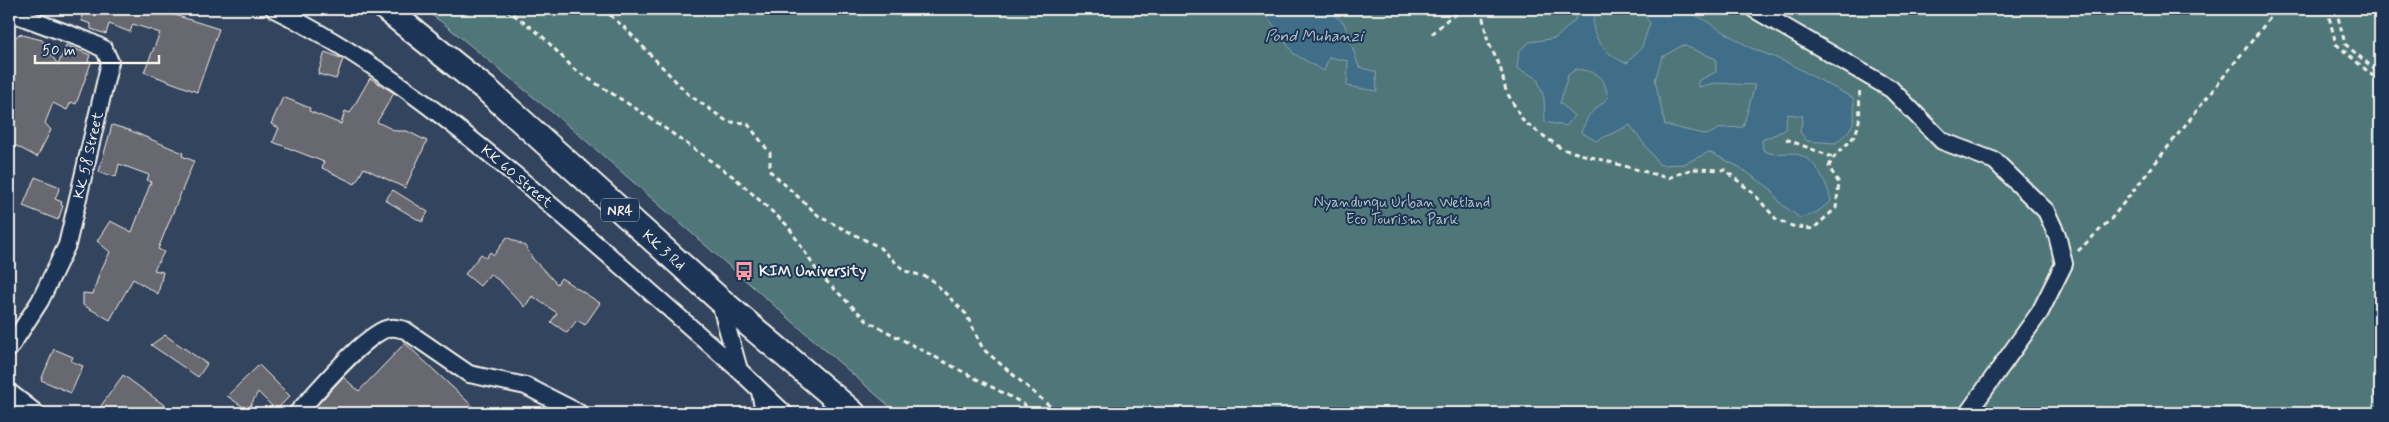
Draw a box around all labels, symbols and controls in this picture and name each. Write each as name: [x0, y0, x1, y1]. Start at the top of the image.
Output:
water label: Pond Muhanzi: [1265, 26, 1365, 47]
scale bar: [35, 32, 159, 64]
text: 50 m: [42, 41, 76, 61]
street label: KK 58 Street: [69, 109, 109, 201]
street label: KK 60 Street: [476, 141, 557, 213]
park label: Nyandungu Urban Wetland Eco Tourism Park: [1314, 193, 1490, 230]
road number: NR4: [601, 198, 639, 222]
street label: KK 3 Rd: [637, 226, 689, 276]
bus stop icon: KIM University: [733, 260, 755, 282]
place label: KIM University: [759, 262, 867, 282]

